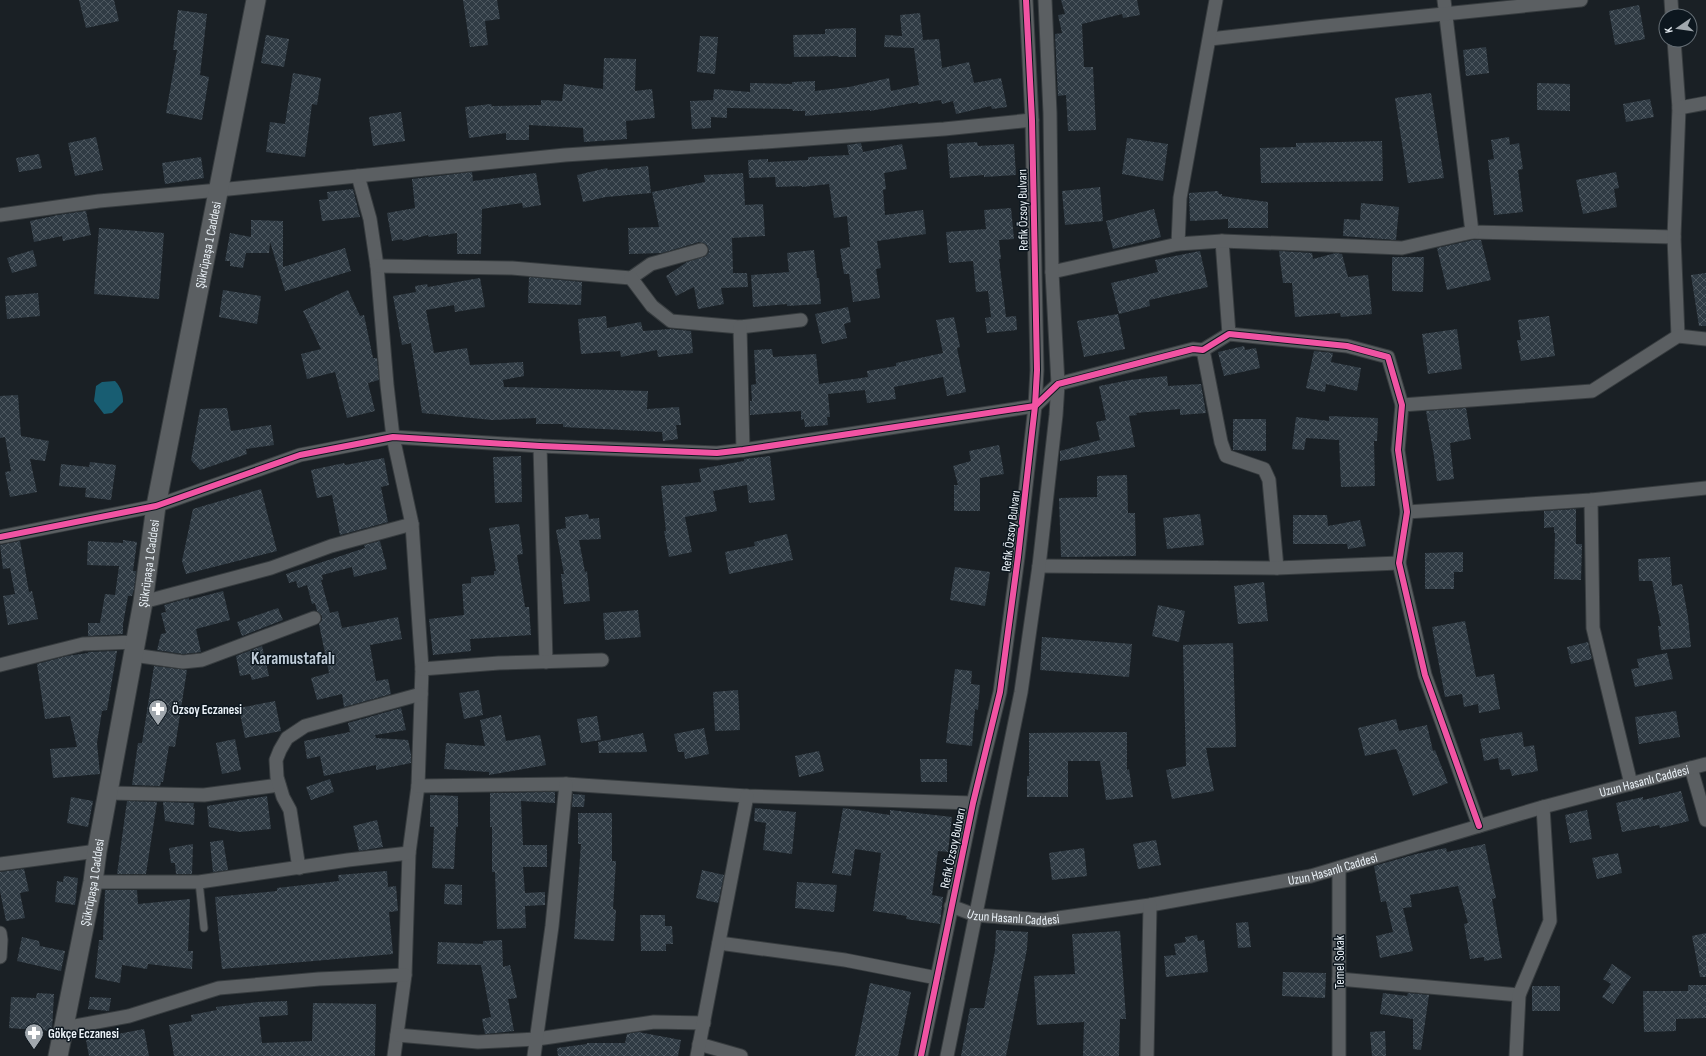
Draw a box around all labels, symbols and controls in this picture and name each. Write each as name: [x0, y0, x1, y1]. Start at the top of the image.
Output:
north arrow: [1658, 8, 1698, 48]
text: K: [1662, 25, 1676, 34]
street label: Refik Özsoy Bulvarı: [1013, 169, 1032, 251]
street label: Şükrüpaşa 1 Caddesi: [192, 200, 225, 290]
street label: Refik Özsoy Bulvarı: [997, 490, 1024, 573]
street label: Şükrüpaşa 1 Caddesi: [135, 519, 163, 609]
district label: Karamustafalı: [251, 649, 335, 669]
pharmacy icon: Özsoy Eczanesi: [147, 698, 169, 726]
place label: Özsoy Eczanesi: [172, 702, 242, 718]
street label: Uzun Hasanlı Caddesi: [1598, 762, 1691, 801]
street label: Refik Özsoy Bulvarı: [936, 806, 969, 890]
street label: Şükrüpaşa 1 Caddesi: [77, 838, 108, 927]
street label: Uzun Hasanlı Caddesi: [1287, 850, 1379, 889]
street label: Uzun Hasanlı Caddesi: [965, 906, 1060, 929]
street label: Temel Sokak: [1332, 935, 1348, 989]
pharmacy icon: Gökçe Eczanesi: [23, 1022, 45, 1050]
place label: Gökçe Eczanesi: [48, 1026, 119, 1042]

